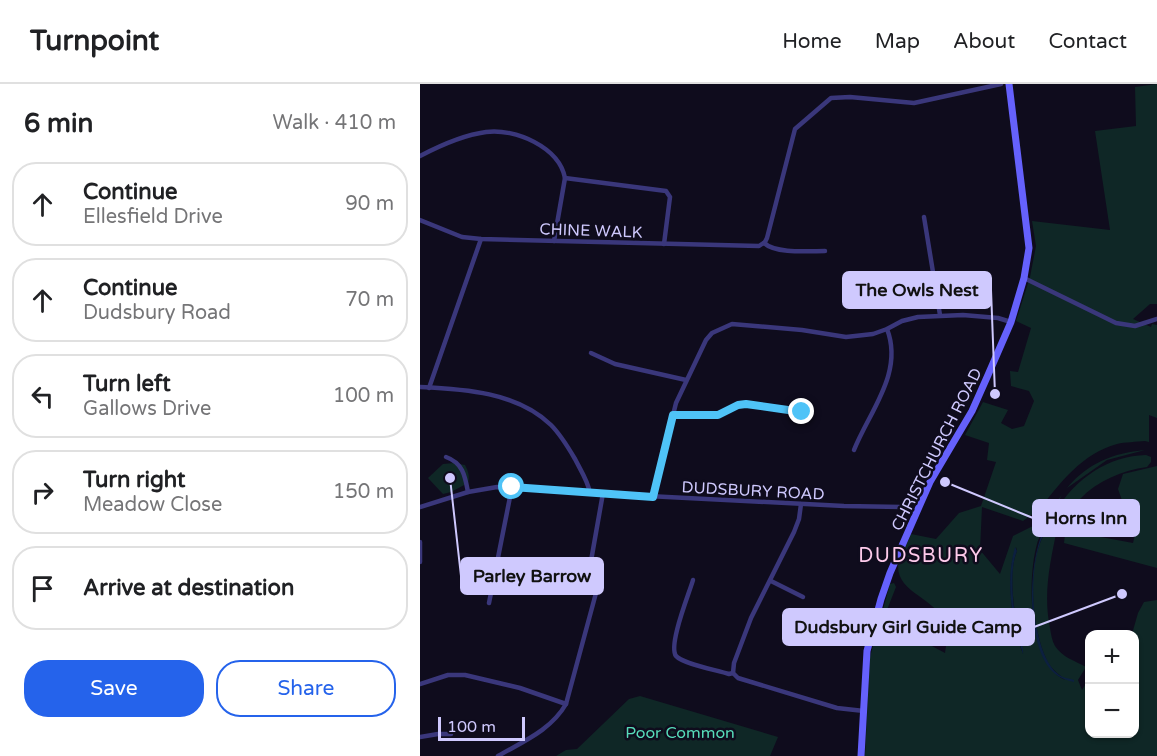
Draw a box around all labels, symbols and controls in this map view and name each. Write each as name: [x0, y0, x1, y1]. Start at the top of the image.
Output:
text: Turnpoint: [30, 24, 159, 58]
text: Home: [782, 29, 842, 54]
text: Map: [875, 29, 920, 54]
text: About: [953, 29, 1015, 54]
text: Contact: [1048, 29, 1127, 54]
text: 6 min: [24, 108, 93, 139]
text: Walk · 410 m: [273, 111, 396, 135]
text: Continue: [83, 179, 178, 205]
icon: ahead: [26, 188, 59, 221]
text: 90 m: [345, 192, 394, 216]
text: Ellesfield Drive: [83, 205, 223, 229]
street label: CHINE WALK: [539, 219, 643, 243]
callout: The Owls Nest: [843, 272, 991, 308]
text: Continue: [83, 275, 178, 301]
text: The Owls Nest: [854, 279, 979, 301]
icon: ahead: [26, 284, 59, 317]
text: 70 m: [345, 288, 394, 312]
text: Dudsbury Road: [83, 301, 231, 325]
street label: CHRISTCHURCH ROAD: [887, 365, 987, 534]
text: Turn left: [83, 371, 171, 397]
icon: left: [26, 380, 59, 413]
text: 100 m: [333, 384, 394, 408]
text: Gallows Drive: [83, 397, 211, 421]
route end: [788, 398, 814, 424]
text: Turn right: [83, 467, 185, 493]
route start: [498, 473, 524, 499]
icon: right: [26, 476, 59, 509]
street label: DUDSBURY ROAD: [681, 477, 825, 505]
text: 150 m: [333, 480, 394, 504]
text: Meadow Close: [83, 493, 222, 517]
callout: Horns Inn: [1033, 500, 1139, 536]
text: Horns Inn: [1045, 507, 1127, 529]
district label: DUDSBURY: [858, 544, 984, 568]
callout: Parley Barrow: [461, 558, 603, 594]
text: Parley Barrow: [473, 565, 592, 587]
icon: arrive: [26, 572, 59, 605]
text: Arrive at destination: [83, 575, 294, 601]
callout: Dudsbury Girl Guide Camp: [783, 609, 1034, 645]
text: Dudsbury Girl Guide Camp: [794, 616, 1022, 638]
map controls: [1085, 630, 1139, 738]
button: +: [1085, 630, 1139, 684]
button: Save: [24, 660, 204, 717]
button: Share: [216, 660, 396, 717]
button: −: [1085, 684, 1139, 738]
scale bar: [438, 714, 525, 742]
text: 100 m: [447, 717, 496, 737]
park label: Poor Common: [625, 723, 735, 743]

